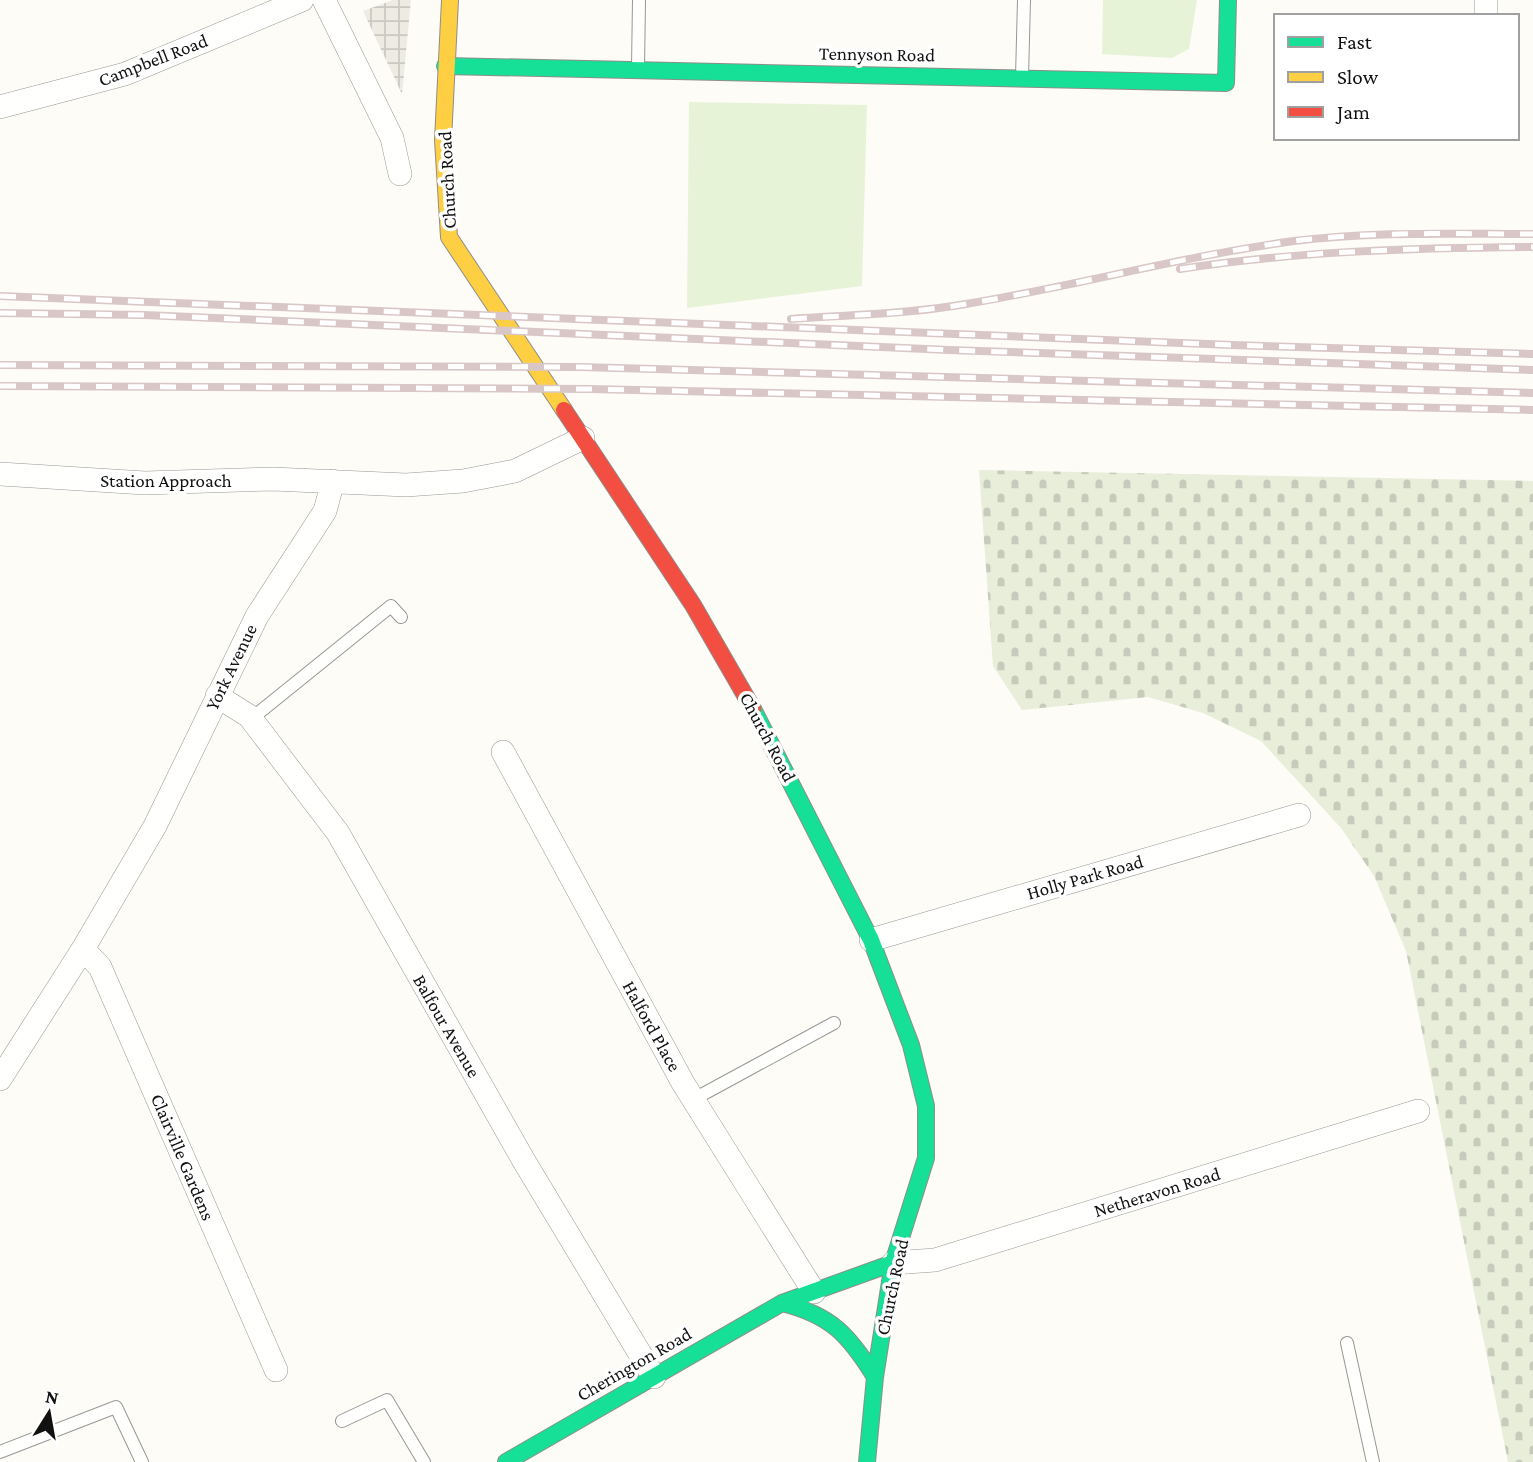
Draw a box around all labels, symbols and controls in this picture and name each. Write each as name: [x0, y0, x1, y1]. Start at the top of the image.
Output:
legend: [1274, 14, 1519, 140]
street label: Campbell Road: [95, 30, 211, 90]
text: Fast: [1337, 30, 1373, 54]
street label: Tennyson Road: [819, 42, 935, 66]
text: Slow: [1337, 65, 1379, 89]
text: Jam: [1335, 100, 1370, 124]
street label: Church Road: [434, 131, 460, 229]
street label: Station Approach: [100, 470, 232, 491]
street label: York Avenue: [201, 620, 261, 714]
street label: Church Road: [736, 689, 800, 785]
street label: Holly Park Road: [1024, 850, 1146, 904]
street label: Balfour Avenue: [409, 971, 485, 1081]
street label: Halford Place: [618, 977, 686, 1075]
street label: Clairville Gardens: [147, 1090, 219, 1224]
street label: Netheravon Road: [1091, 1163, 1223, 1221]
street label: Church Road: [872, 1237, 912, 1337]
street label: Cherington Road: [573, 1323, 695, 1405]
north arrow: [14, 1378, 84, 1448]
text: N: [44, 1385, 61, 1408]

